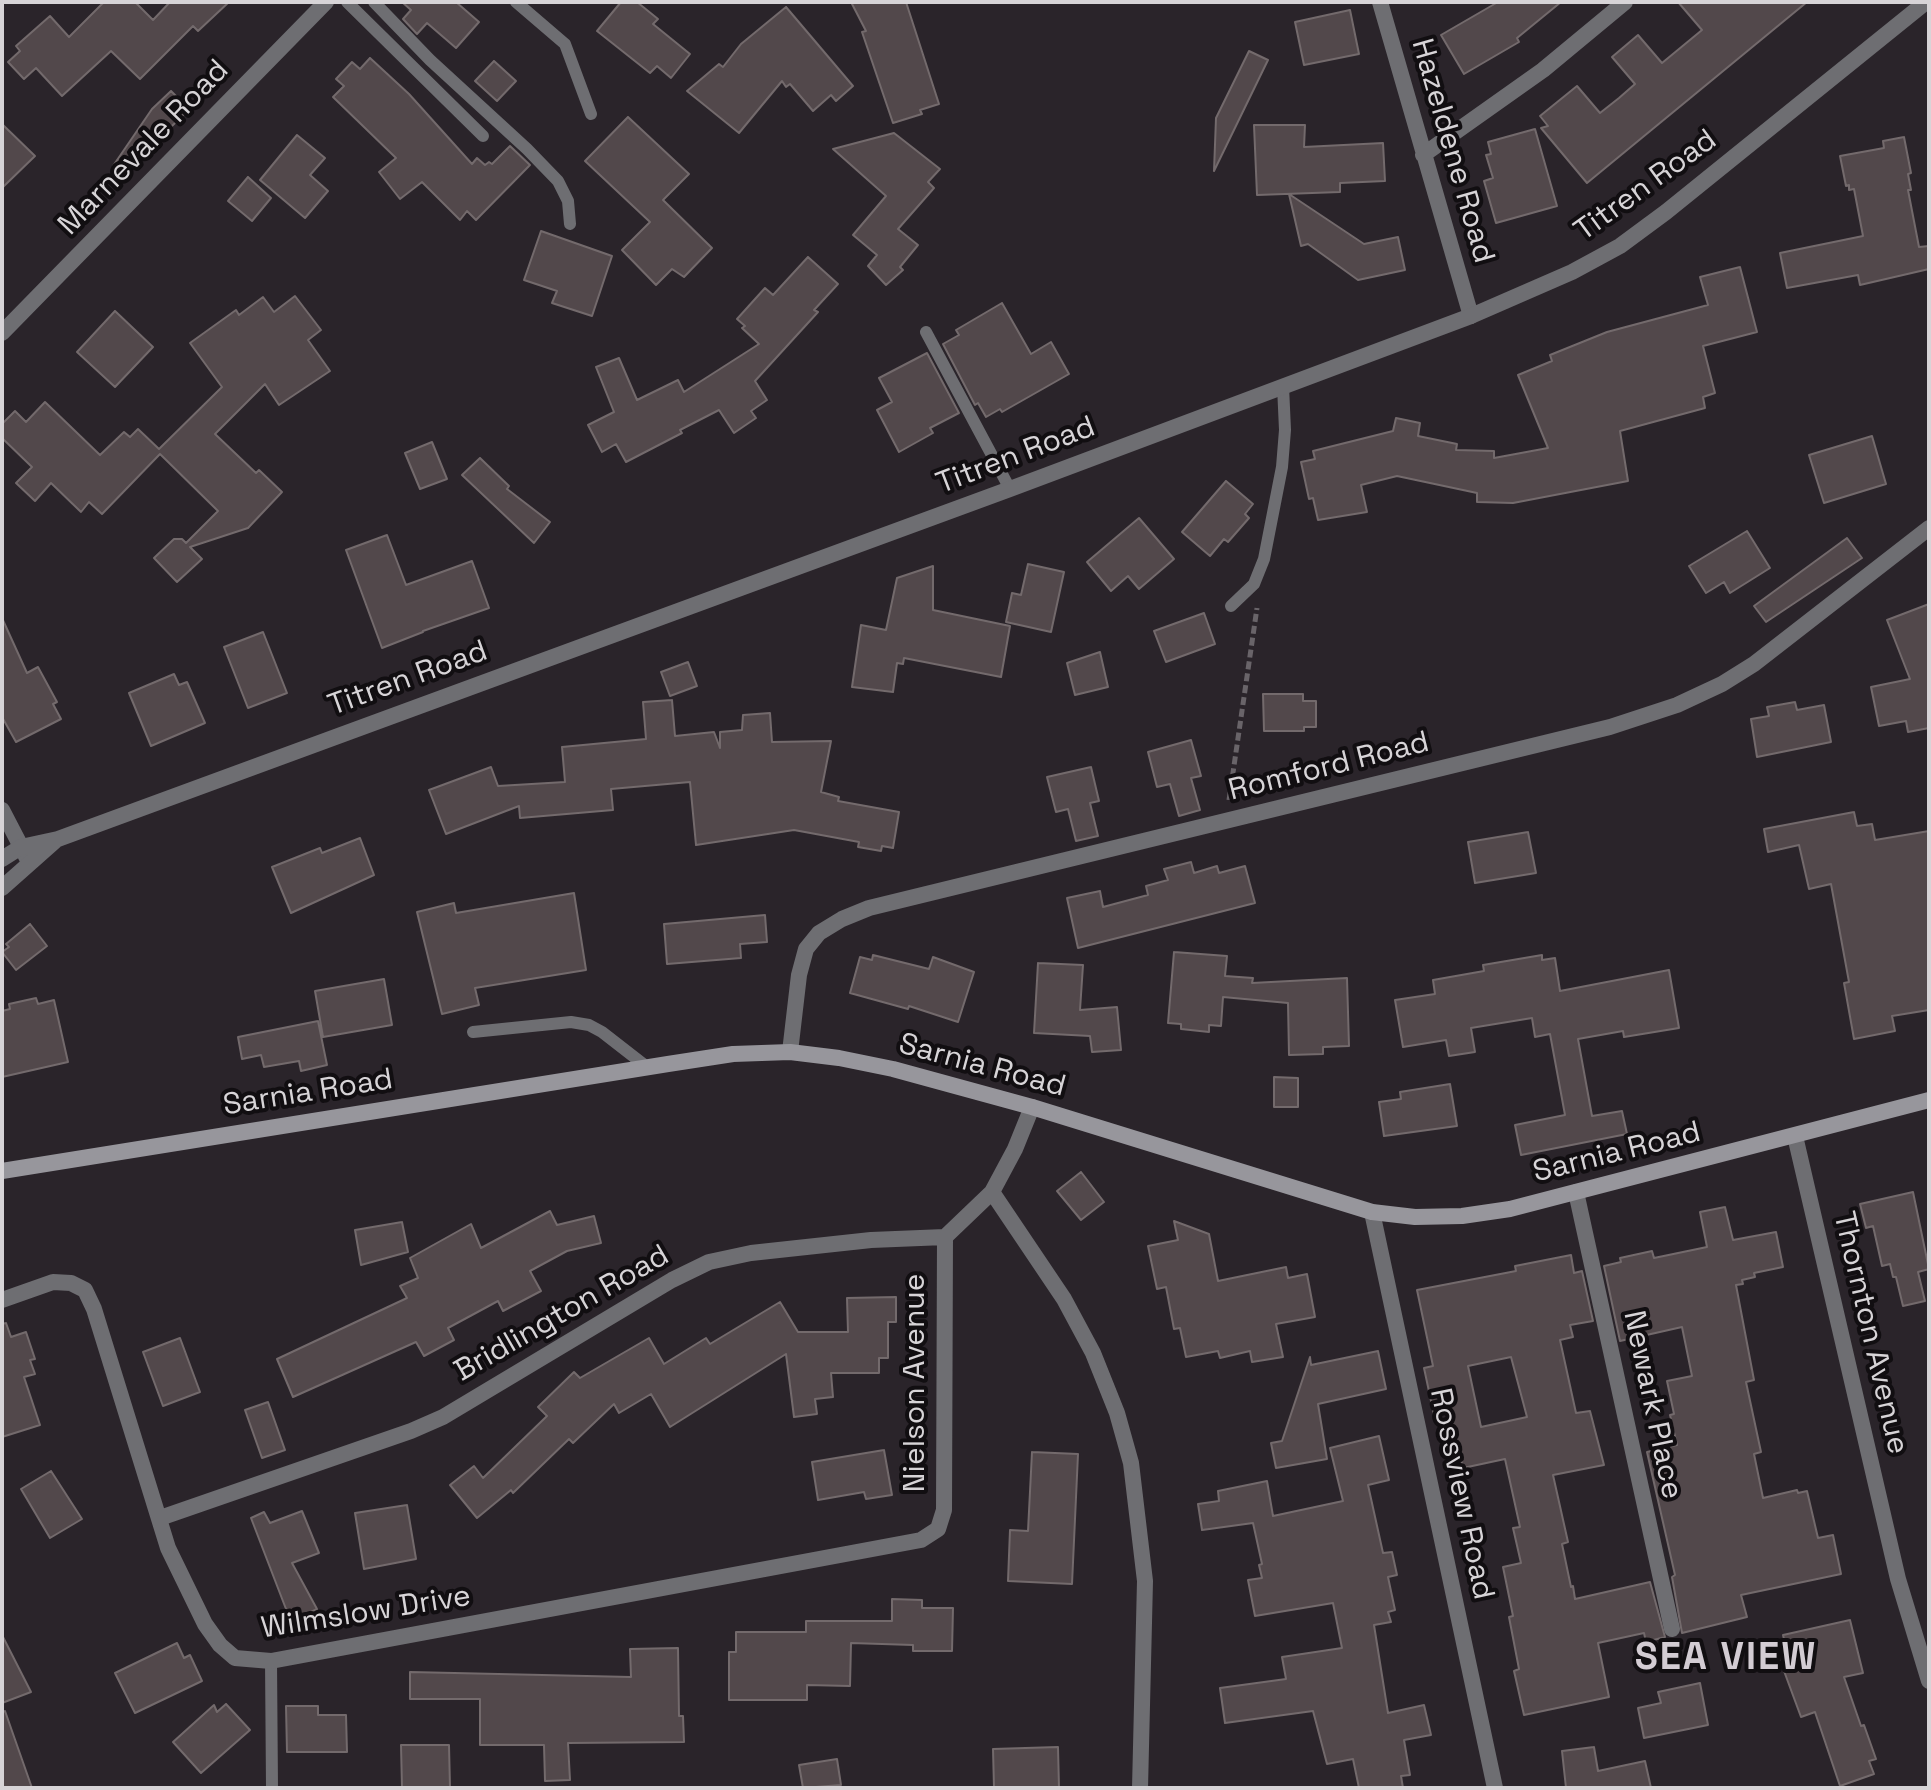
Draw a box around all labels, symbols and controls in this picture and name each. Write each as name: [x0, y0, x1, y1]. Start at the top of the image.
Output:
street label: Hazeldene Road: [1403, 35, 1501, 267]
street label: Marnevale Road: [51, 53, 237, 243]
street label: Titren Road: [1568, 122, 1724, 250]
street label: Titren Road: [932, 409, 1100, 503]
street label: Titren Road: [323, 634, 493, 724]
street label: Romford Road: [1225, 725, 1433, 809]
street label: Sarnia Road: [895, 1026, 1069, 1106]
street label: Sarnia Road: [221, 1062, 395, 1124]
street label: Sarnia Road: [1530, 1115, 1704, 1191]
street label: Thornton Avenue: [1825, 1208, 1915, 1458]
street label: Bridlington Road: [448, 1238, 676, 1390]
street label: Nielson Avenue: [898, 1274, 934, 1492]
street label: Newark Place: [1614, 1308, 1690, 1502]
street label: Rossview Road: [1421, 1385, 1501, 1603]
street label: Wilmslow Drive: [259, 1579, 473, 1647]
district label: SEA VIEW: [1635, 1636, 1817, 1682]

